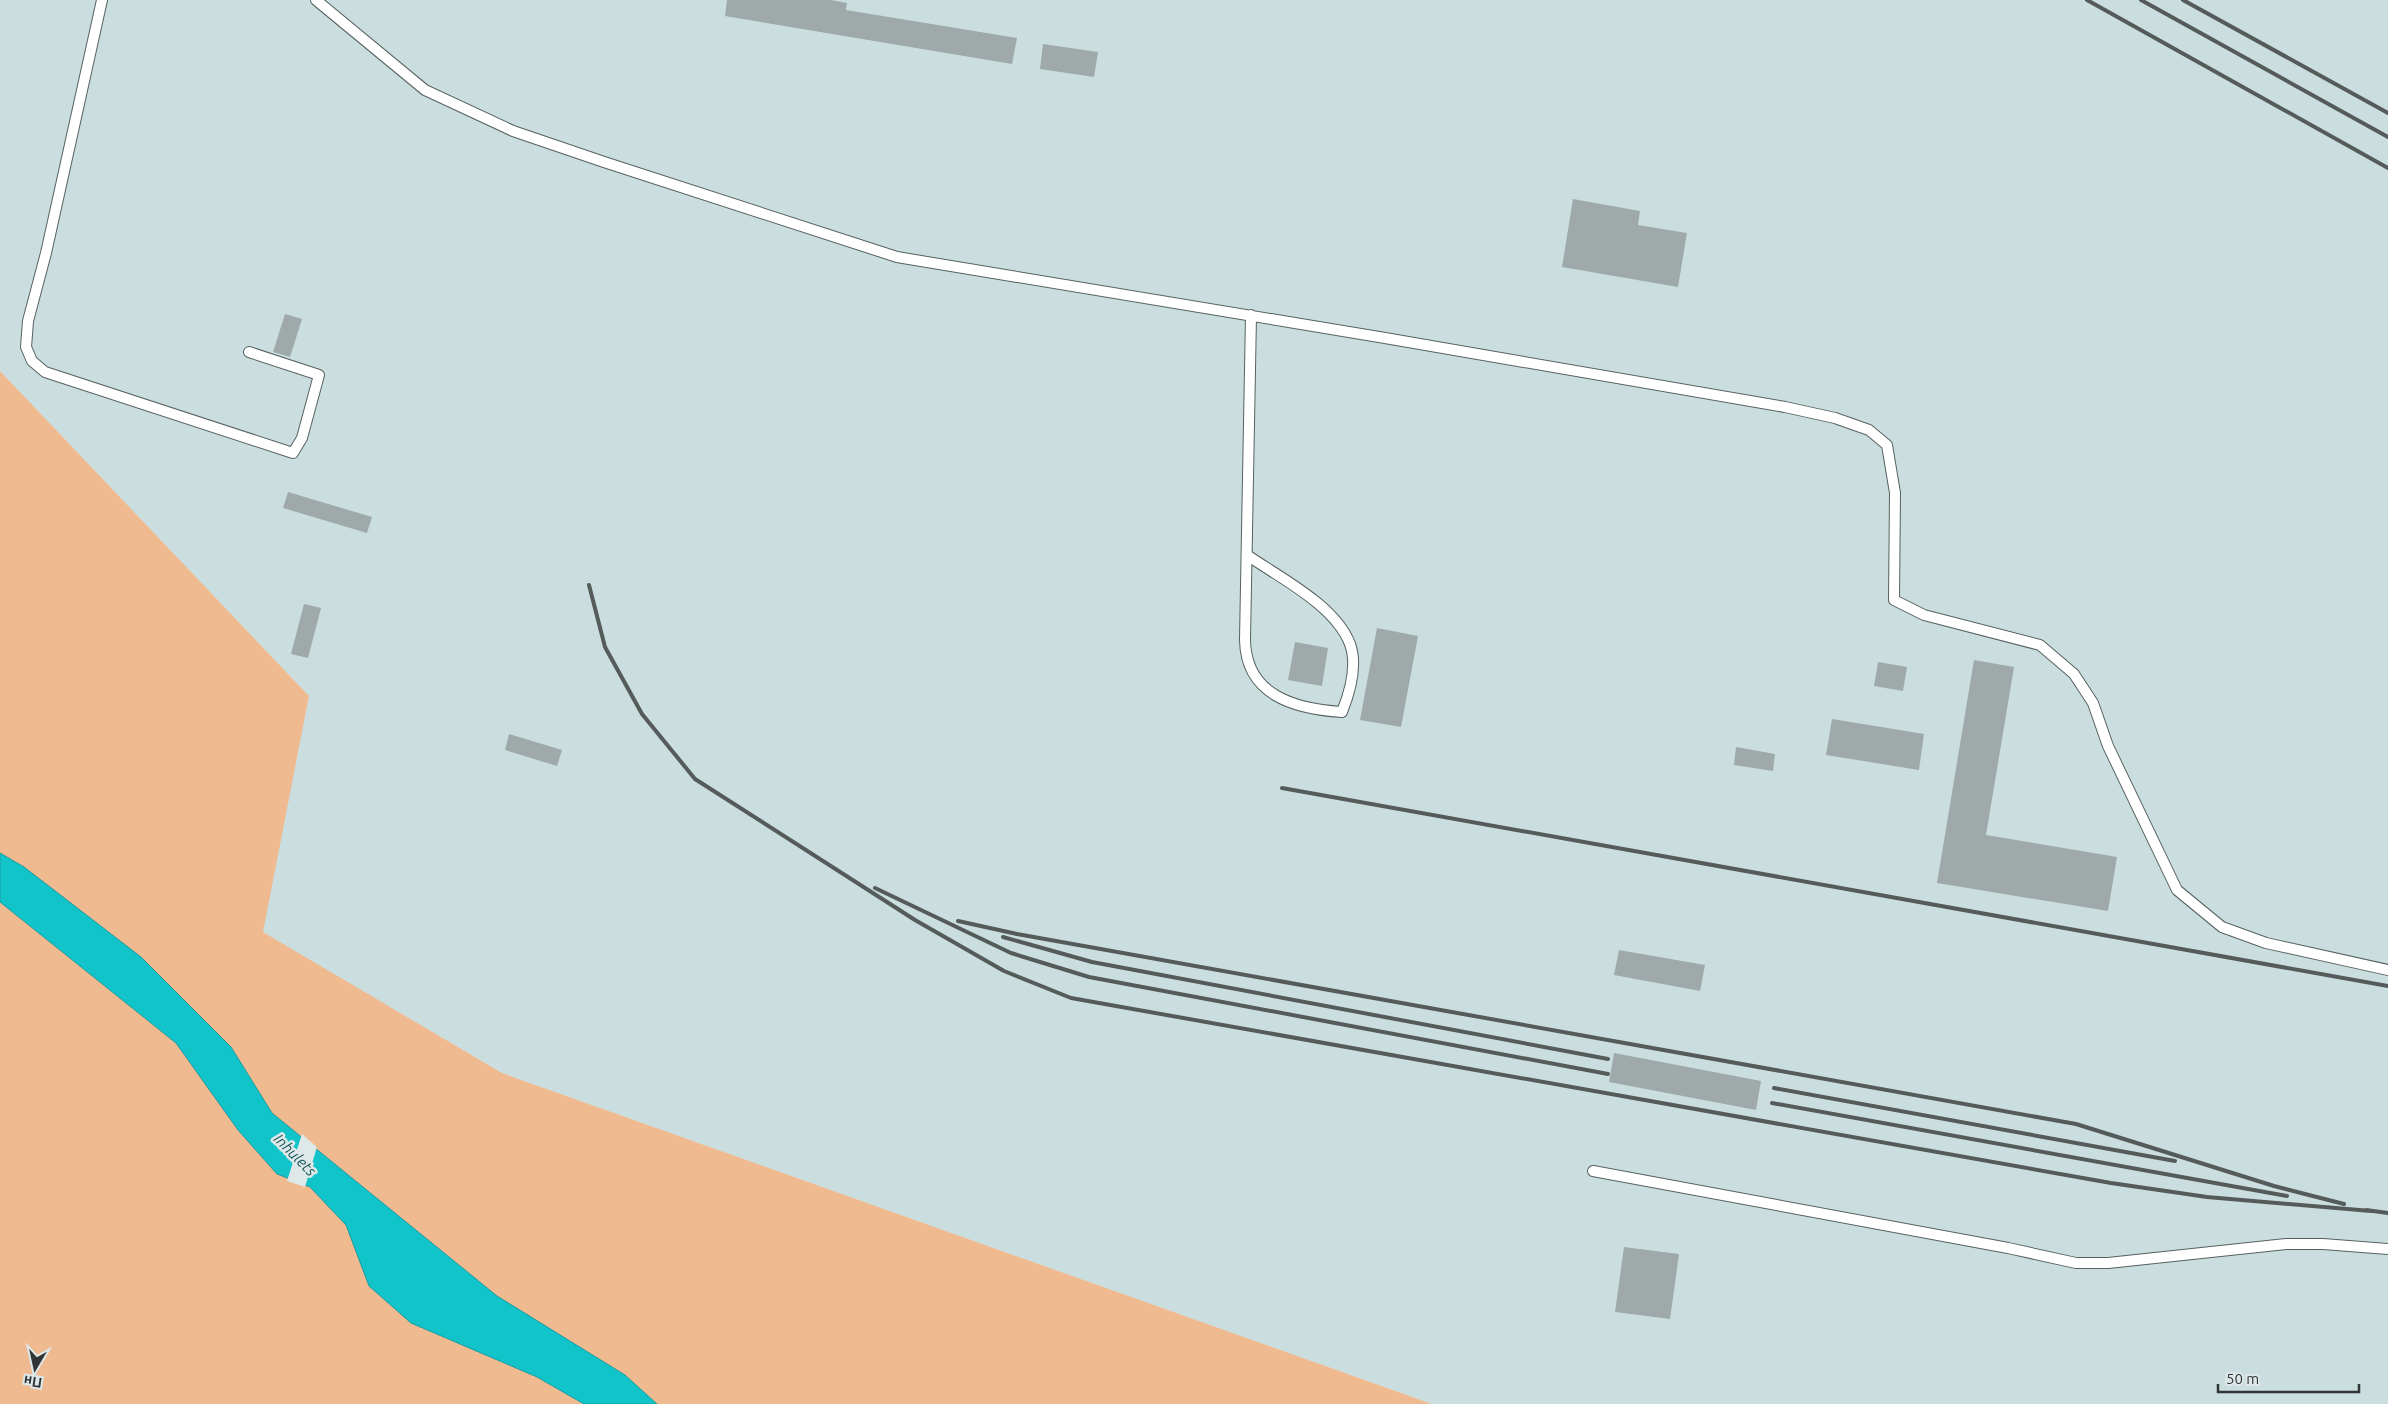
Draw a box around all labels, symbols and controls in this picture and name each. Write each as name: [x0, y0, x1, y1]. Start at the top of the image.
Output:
water label: Inhulets: [271, 1130, 320, 1180]
north arrow: [10, 1344, 60, 1394]
scale bar: [2218, 1362, 2359, 1394]
text: 50 m: [2226, 1370, 2259, 1387]
text: Пн: [23, 1373, 43, 1391]

